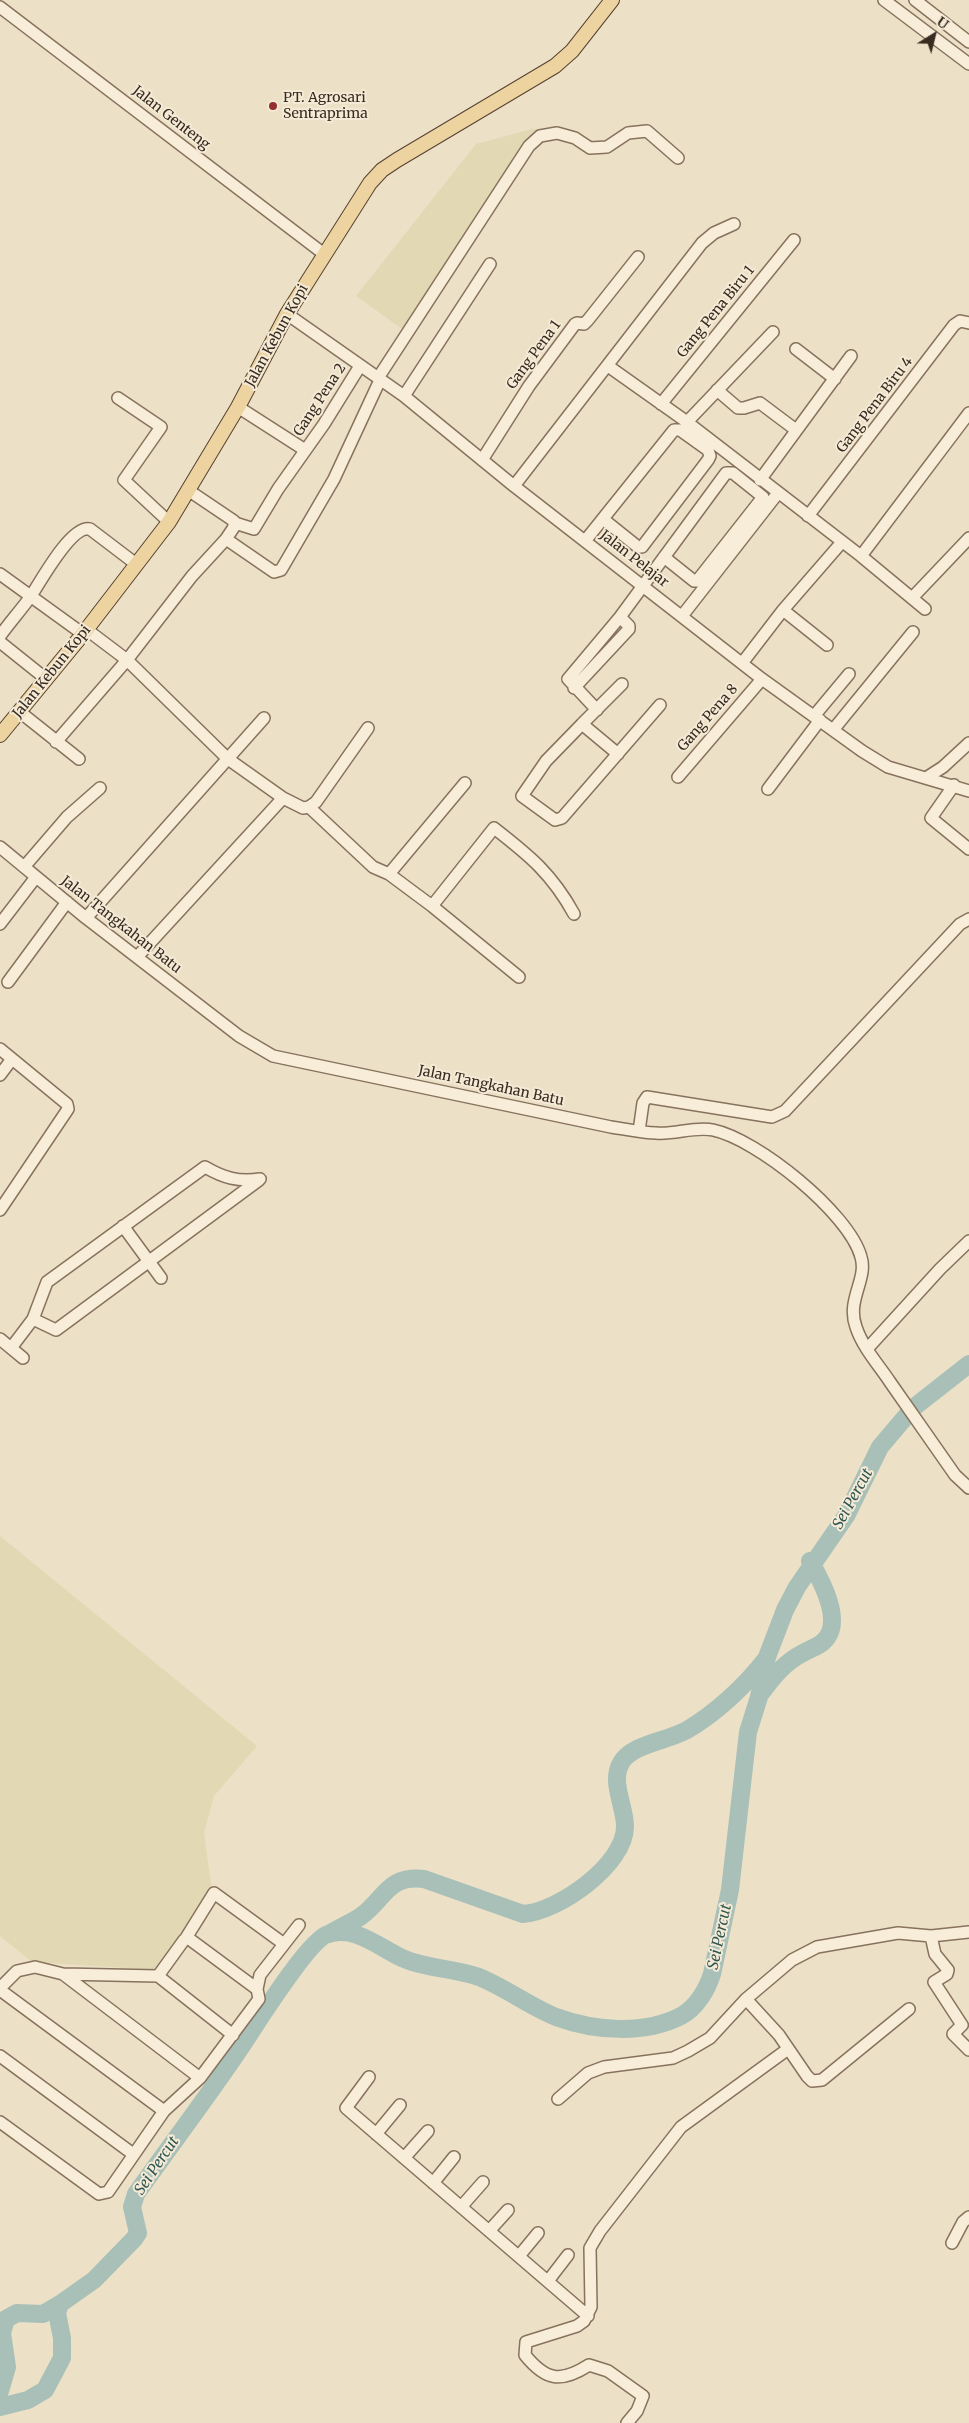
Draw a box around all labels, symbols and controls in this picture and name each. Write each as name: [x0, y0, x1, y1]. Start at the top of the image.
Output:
north arrow: [909, 10, 959, 60]
text: U: [933, 13, 952, 33]
street label: Jalan Genteng: [129, 83, 213, 153]
place label: PT. Agrosari Sentraprima: [283, 90, 368, 122]
marker: PT. Agrosari Sentraprima: [267, 100, 279, 112]
street label: Gang Pena Biru 1: [674, 263, 758, 361]
street label: Jalan Kebun Kopi: [242, 282, 312, 390]
street label: Gang Pena 1: [503, 317, 565, 393]
street label: Gang Pena Biru 4: [833, 354, 917, 456]
street label: Gang Pena 2: [290, 361, 350, 439]
street label: Jalan Pelajar: [596, 527, 672, 591]
street label: Jalan Kebun Kopi: [9, 622, 95, 722]
street label: Gang Pena 8: [674, 681, 742, 755]
street label: Jalan Tangkahan Batu: [57, 873, 185, 977]
street label: Jalan Tangkahan Batu: [417, 1062, 565, 1110]
water label: Sei Percut: [829, 1466, 877, 1532]
water label: Sei Percut: [704, 1903, 736, 1971]
water label: Sei Percut: [131, 2134, 183, 2198]

